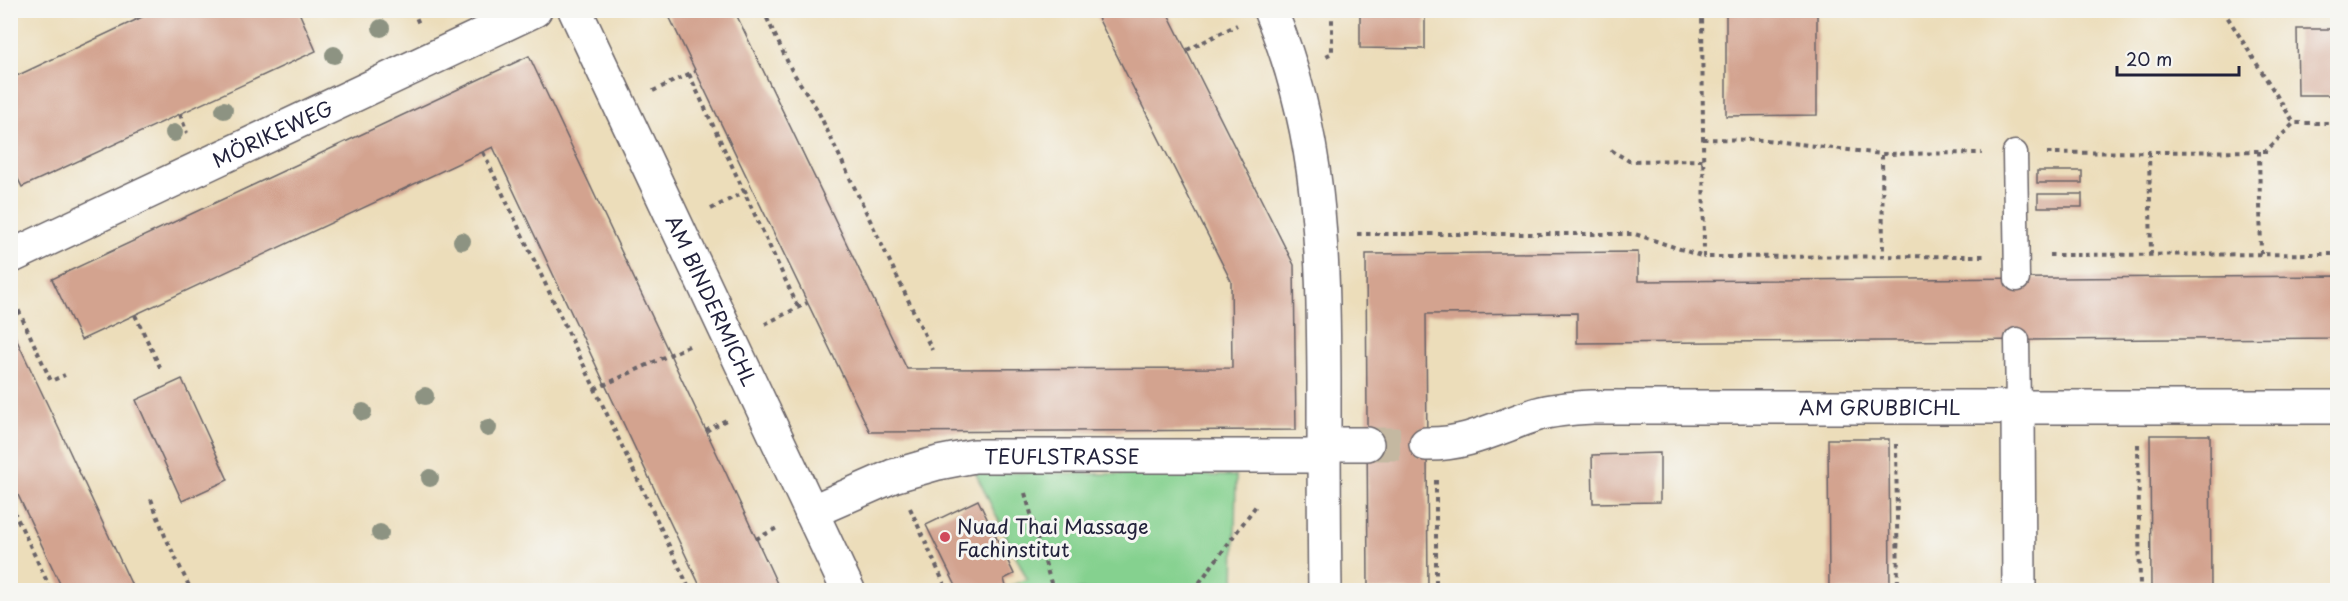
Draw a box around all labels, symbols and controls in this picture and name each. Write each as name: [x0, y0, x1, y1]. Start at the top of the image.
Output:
scale bar: [2117, 39, 2238, 77]
text: 20 m: [2126, 45, 2172, 72]
street label: MÖRIKEWEG: [207, 92, 338, 175]
street label: AM BINDERMICHL: [659, 210, 765, 391]
street label: AM GRUBBICHL: [1799, 392, 1960, 422]
street label: TEUFLSTRASSE: [984, 441, 1140, 471]
place label: Nuad Thai Massage Fachinstitut: [957, 511, 1149, 564]
marker: Nuad Thai Massage Fachinstitut: [938, 530, 952, 544]

